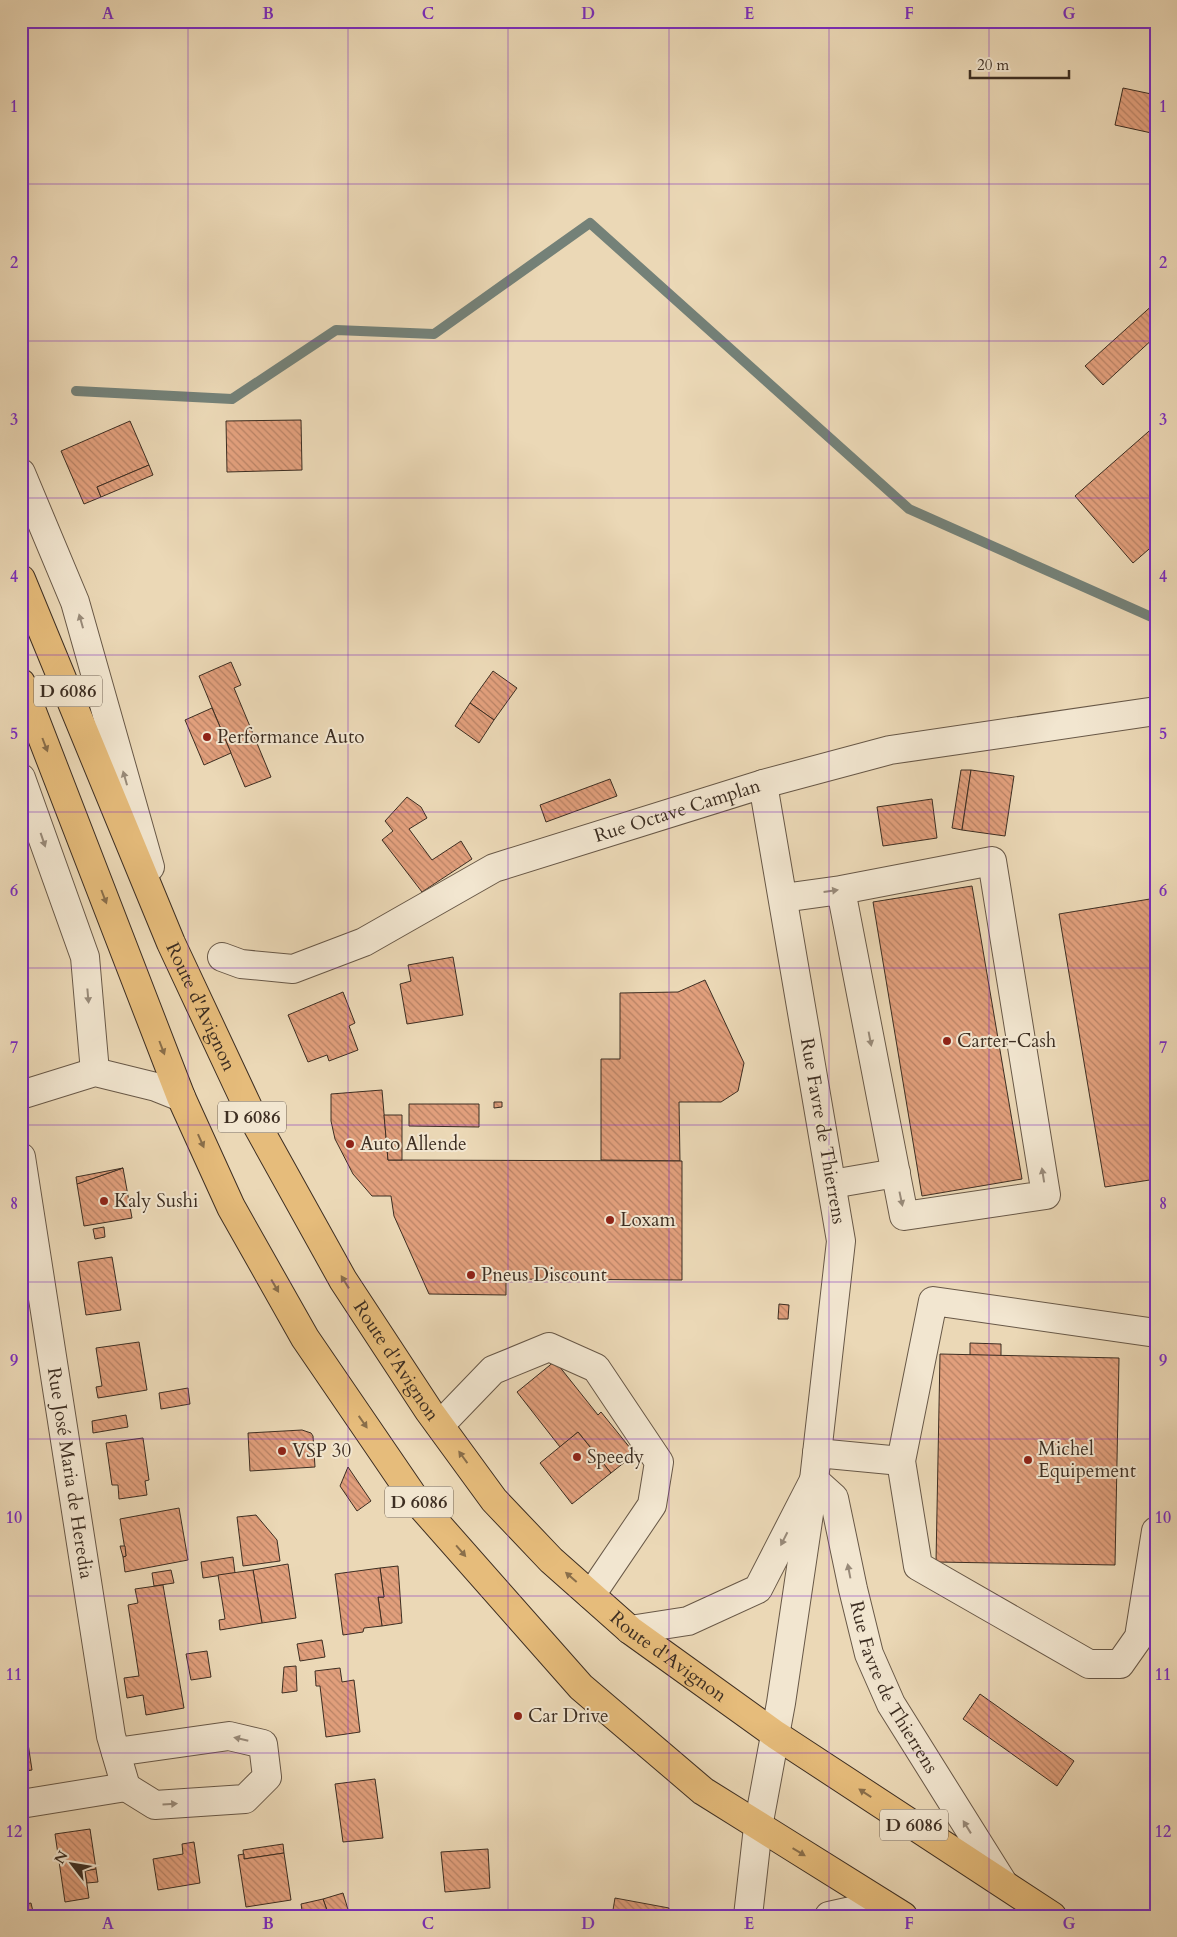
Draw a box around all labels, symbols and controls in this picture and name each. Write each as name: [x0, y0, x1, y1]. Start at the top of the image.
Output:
text: A: [102, 3, 114, 25]
text: B: [262, 3, 274, 25]
text: C: [422, 3, 434, 25]
text: D: [581, 3, 595, 25]
text: E: [744, 3, 754, 25]
text: F: [904, 3, 914, 25]
text: G: [1062, 3, 1076, 25]
scale bar: [970, 48, 1068, 80]
text: 20 m: [977, 55, 1009, 75]
text: 1: [10, 96, 18, 118]
text: 1: [1159, 96, 1167, 118]
text: 2: [10, 252, 18, 274]
text: 2: [1159, 252, 1167, 274]
text: 3: [10, 409, 18, 431]
text: 3: [1159, 409, 1167, 431]
text: 4: [10, 566, 18, 588]
text: 4: [1159, 566, 1167, 588]
one-way arrow: [77, 614, 85, 629]
road number: D 6086: [34, 676, 102, 706]
text: 5: [10, 723, 18, 745]
text: 5: [1159, 723, 1167, 745]
place label: Performance Auto: [217, 724, 364, 750]
marker: Performance Auto: [201, 731, 213, 743]
one-way arrow: [41, 738, 49, 753]
one-way arrow: [120, 770, 128, 785]
street label: Rue Octave Camplan: [591, 773, 764, 849]
one-way arrow: [39, 833, 47, 848]
text: 6: [10, 880, 18, 902]
text: 6: [1159, 880, 1167, 902]
one-way arrow: [823, 887, 839, 895]
one-way arrow: [101, 889, 108, 904]
street label: Route d'Avignon: [160, 938, 242, 1075]
one-way arrow: [84, 988, 92, 1004]
place label: Carter-Cash: [957, 1028, 1057, 1054]
one-way arrow: [866, 1032, 874, 1047]
marker: Carter-Cash: [941, 1035, 953, 1047]
street label: Rue Favre de Thierrens: [794, 1036, 852, 1226]
text: 7: [10, 1037, 18, 1059]
text: 7: [1159, 1037, 1167, 1059]
one-way arrow: [159, 1041, 167, 1055]
road number: D 6086: [218, 1102, 286, 1132]
place label: Auto Allende: [360, 1131, 467, 1157]
one-way arrow: [198, 1134, 206, 1148]
marker: Auto Allende: [344, 1138, 356, 1150]
one-way arrow: [1038, 1167, 1046, 1183]
place label: Kaly Sushi: [114, 1188, 198, 1214]
one-way arrow: [897, 1191, 905, 1206]
text: 8: [10, 1193, 18, 1215]
text: 8: [1159, 1193, 1167, 1215]
marker: Kaly Sushi: [98, 1195, 110, 1207]
place label: Loxam: [620, 1207, 676, 1233]
marker: Loxam: [604, 1214, 616, 1226]
place label: Pneus Discount: [481, 1262, 607, 1288]
marker: Pneus Discount: [465, 1269, 477, 1281]
one-way arrow: [340, 1276, 349, 1289]
one-way arrow: [271, 1279, 280, 1292]
street label: Route d'Avignon: [347, 1296, 445, 1427]
text: 9: [10, 1350, 18, 1372]
text: 9: [1159, 1350, 1167, 1372]
street label: Rue José Maria de Heredia: [41, 1366, 99, 1581]
one-way arrow: [358, 1415, 368, 1429]
place label: Michel Equipement: [1038, 1436, 1136, 1484]
place label: VSP 30: [292, 1438, 352, 1464]
place label: Speedy: [587, 1444, 644, 1470]
marker: VSP 30: [276, 1445, 288, 1457]
one-way arrow: [458, 1450, 468, 1464]
marker: Speedy: [571, 1451, 583, 1463]
marker: Michel Equipement: [1022, 1454, 1034, 1466]
road number: D 6086: [385, 1486, 453, 1518]
text: 10: [6, 1507, 22, 1529]
text: 10: [1155, 1507, 1171, 1529]
one-way arrow: [780, 1532, 788, 1546]
one-way arrow: [456, 1544, 467, 1557]
one-way arrow: [845, 1563, 853, 1579]
one-way arrow: [565, 1572, 578, 1583]
street label: Rue Favre de Thierrens: [843, 1598, 944, 1778]
street label: Route d'Avignon: [604, 1605, 732, 1708]
text: 11: [6, 1664, 22, 1686]
text: 11: [1155, 1664, 1171, 1686]
place label: Car Drive: [528, 1703, 609, 1729]
marker: Car Drive: [512, 1710, 524, 1722]
one-way arrow: [233, 1735, 248, 1743]
one-way arrow: [858, 1788, 871, 1798]
one-way arrow: [162, 1800, 178, 1808]
road number: D 6086: [880, 1810, 948, 1840]
text: 12: [6, 1821, 22, 1843]
one-way arrow: [963, 1821, 972, 1834]
text: 12: [1155, 1821, 1171, 1843]
north arrow: [48, 1840, 98, 1890]
text: N: [50, 1847, 73, 1868]
one-way arrow: [793, 1848, 806, 1857]
text: A: [102, 1913, 114, 1935]
text: B: [262, 1913, 274, 1935]
text: C: [422, 1913, 434, 1935]
text: D: [581, 1913, 595, 1935]
text: E: [744, 1913, 754, 1935]
text: F: [904, 1913, 914, 1935]
text: G: [1062, 1913, 1076, 1935]

